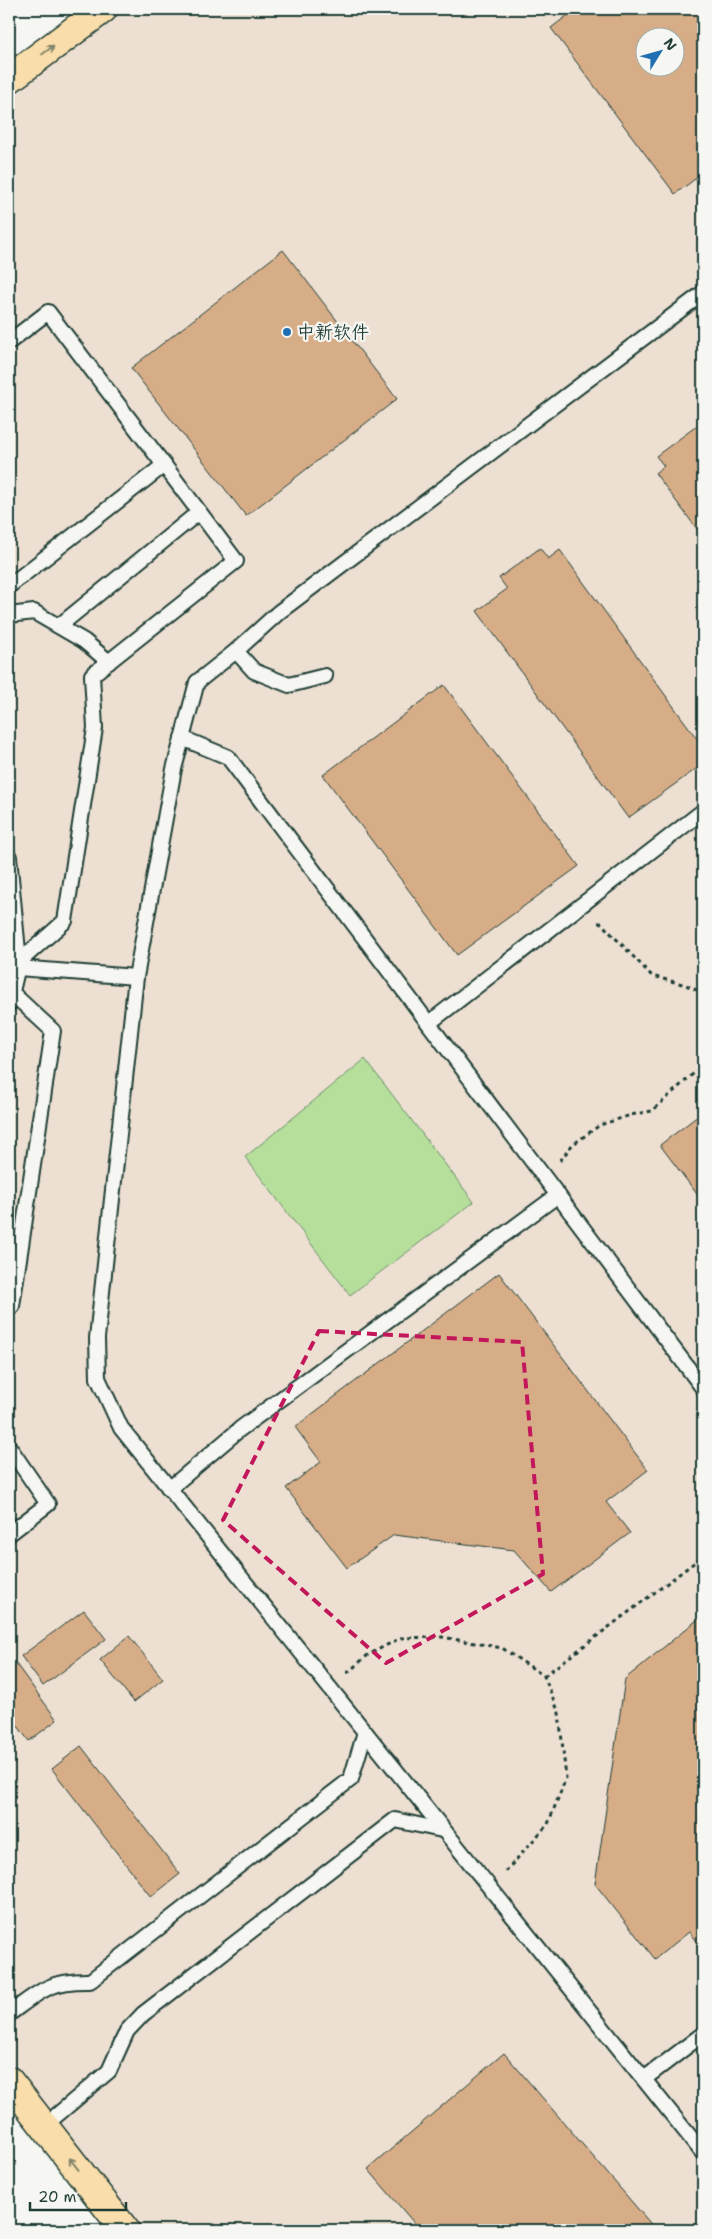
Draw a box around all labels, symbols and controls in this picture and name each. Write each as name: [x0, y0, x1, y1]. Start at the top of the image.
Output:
north arrow: [634, 28, 684, 78]
text: N: [660, 34, 681, 54]
one-way arrow: [41, 45, 55, 55]
place label: 中新软件: [297, 320, 369, 344]
marker: 中新软件: [281, 326, 293, 338]
one-way arrow: [68, 2158, 79, 2171]
scale bar: [30, 2179, 126, 2211]
text: 20 m: [38, 2187, 77, 2207]

